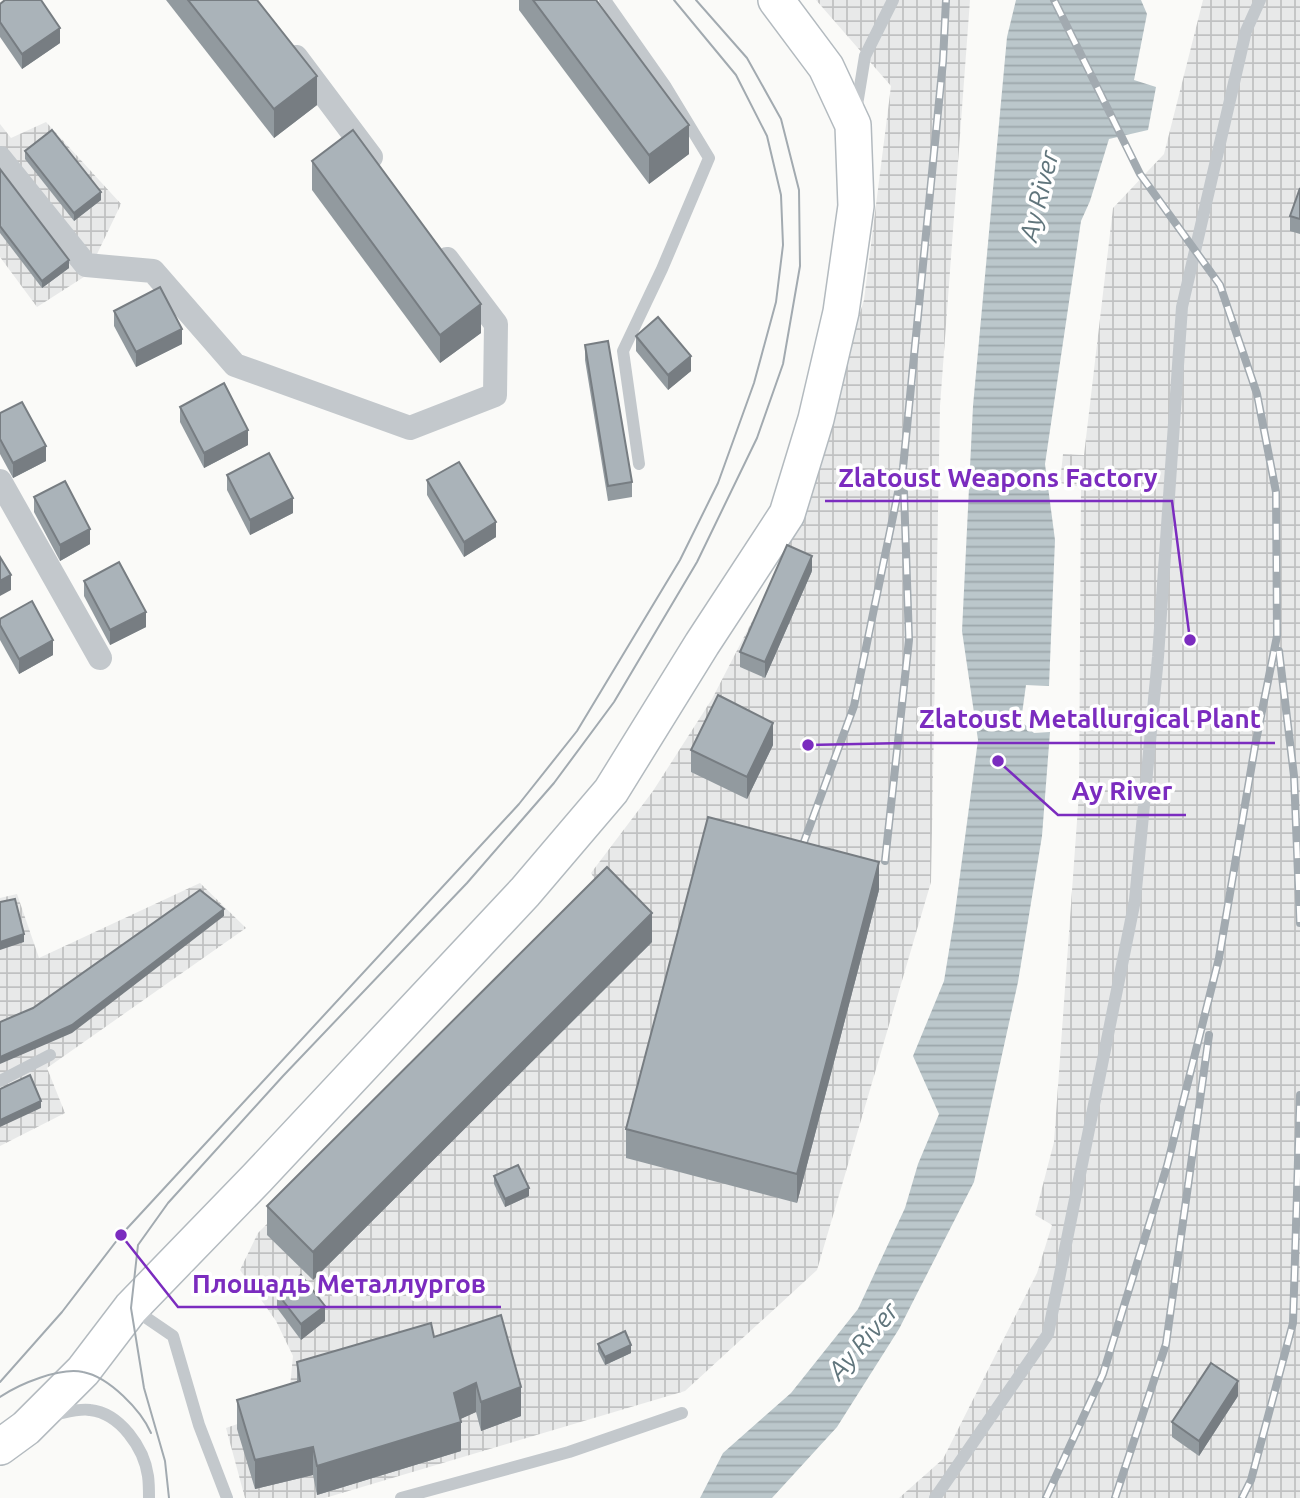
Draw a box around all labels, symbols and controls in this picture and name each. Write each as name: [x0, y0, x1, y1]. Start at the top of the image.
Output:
water label: Ay River: [1013, 147, 1064, 246]
callout: Zlatoust Weapons Factory: [825, 454, 1172, 501]
text: Zlatoust Weapons Factory: [838, 463, 1158, 492]
callout: Zlatoust Metallurgical Plant: [905, 696, 1275, 743]
text: Zlatoust Metallurgical Plant: [919, 704, 1261, 733]
callout: Ay River: [1058, 768, 1186, 815]
text: Ay River: [1072, 776, 1173, 805]
callout: Площадь Металлургов: [178, 1260, 501, 1307]
text: Площадь Металлургов: [192, 1269, 486, 1298]
water label: Ay River: [820, 1296, 905, 1387]

